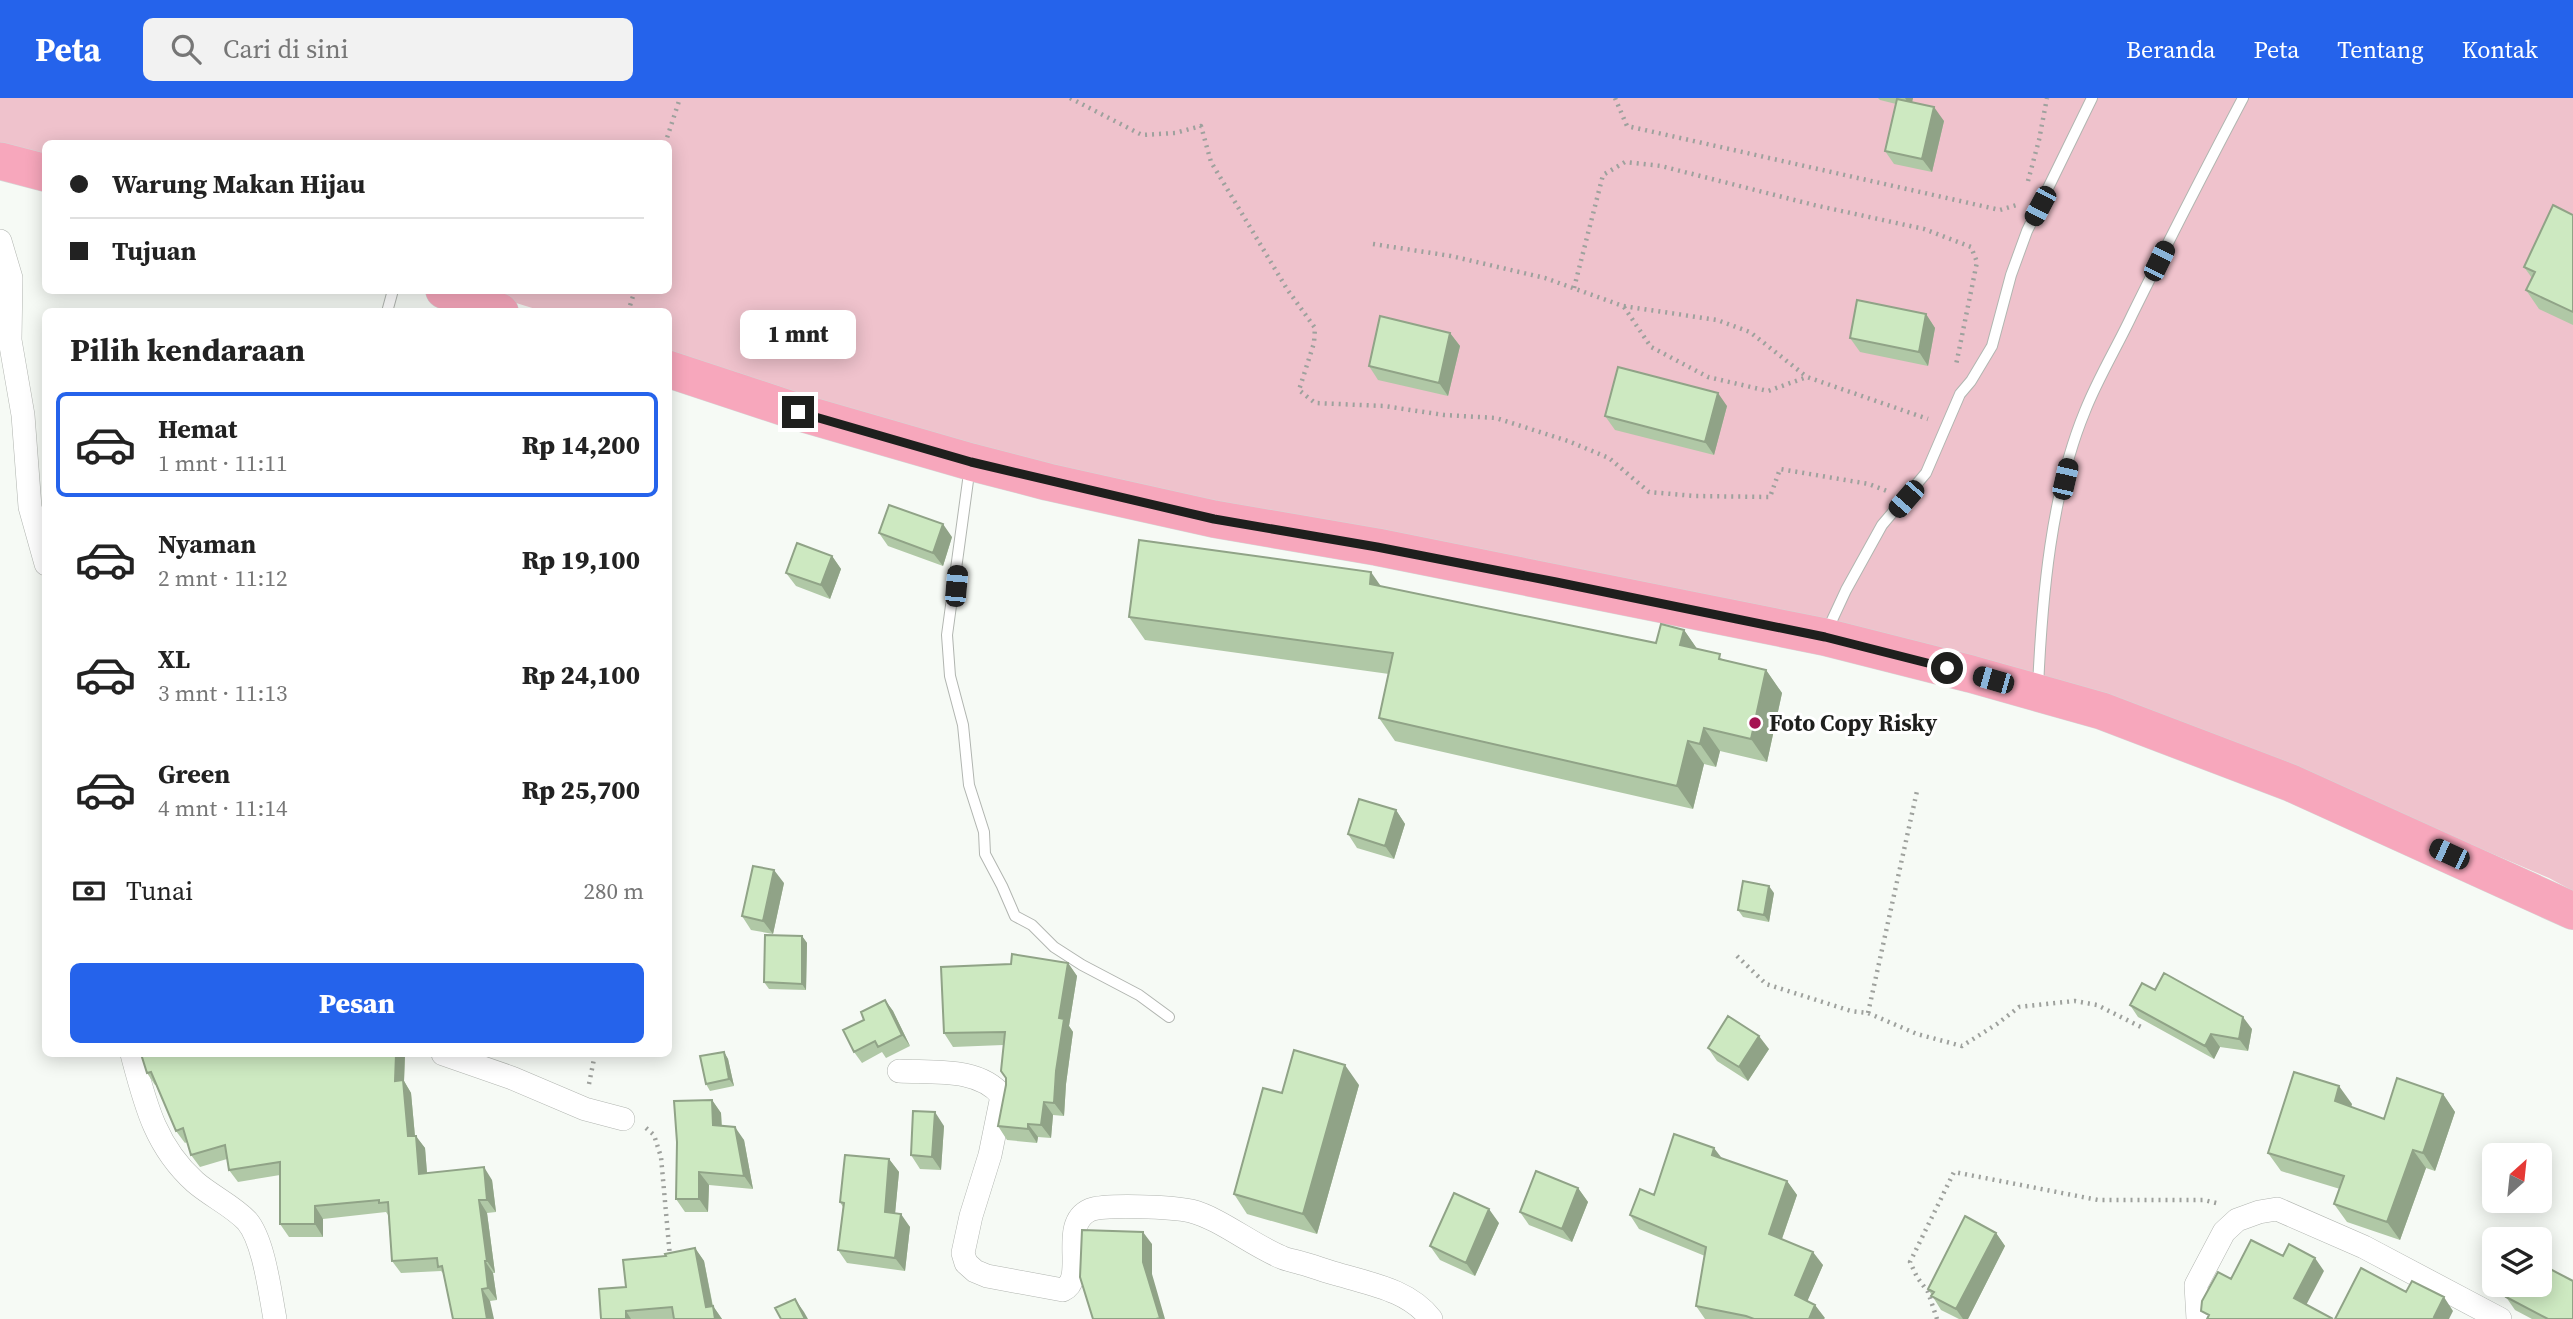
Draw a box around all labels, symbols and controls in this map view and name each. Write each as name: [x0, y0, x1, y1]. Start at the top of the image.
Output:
search box: [143, 18, 633, 81]
text: Peta: [35, 27, 101, 72]
icon: search: [167, 30, 205, 68]
text: Cari di sini: [223, 31, 348, 67]
text: Beranda: [2126, 33, 2215, 66]
text: Peta: [2253, 33, 2299, 66]
text: Tentang: [2337, 33, 2424, 66]
text: Kontak: [2462, 33, 2538, 66]
text: Warung Makan Hijau: [112, 166, 365, 202]
car: [2021, 183, 2060, 229]
text: Tujuan: [112, 233, 197, 269]
car: [2141, 238, 2178, 284]
callout: 1 mnt: [740, 310, 856, 360]
text: 1 mnt: [768, 318, 828, 350]
text: Pilih kendaraan: [70, 328, 305, 372]
route end: [782, 396, 814, 428]
text: Hemat: [158, 411, 237, 447]
icon: car: [74, 413, 137, 476]
text: Rp 14,200: [522, 427, 640, 463]
text: 1 mnt · 11:11: [158, 447, 287, 479]
car: [2051, 456, 2080, 502]
car: [1885, 476, 1928, 522]
text: Nyaman: [158, 526, 256, 562]
icon: car: [74, 528, 137, 591]
text: Rp 19,100: [522, 542, 640, 578]
text: 2 mnt · 11:12: [158, 562, 287, 594]
car: [944, 564, 969, 608]
text: XL: [158, 641, 190, 677]
icon: car: [74, 643, 137, 706]
route start: [1931, 652, 1963, 684]
text: Rp 24,100: [522, 657, 640, 693]
car: [1970, 664, 2017, 696]
text: 3 mnt · 11:13: [158, 677, 287, 709]
place label: Foto Copy Risky: [1769, 707, 1938, 739]
marker: Foto Copy Risky: [1747, 715, 1763, 731]
text: Green: [158, 756, 230, 792]
icon: car: [74, 758, 137, 821]
text: Rp 25,700: [522, 772, 640, 808]
text: 4 mnt · 11:14: [158, 792, 287, 824]
car: [2426, 836, 2473, 872]
icon: cash: [70, 872, 108, 910]
text: Tunai: [126, 873, 193, 909]
text: 280 m: [583, 875, 644, 907]
button: Pesan: [70, 963, 644, 1043]
north arrow: [2482, 1143, 2552, 1213]
map controls: [2482, 1143, 2552, 1297]
button: layers: [2482, 1227, 2552, 1297]

